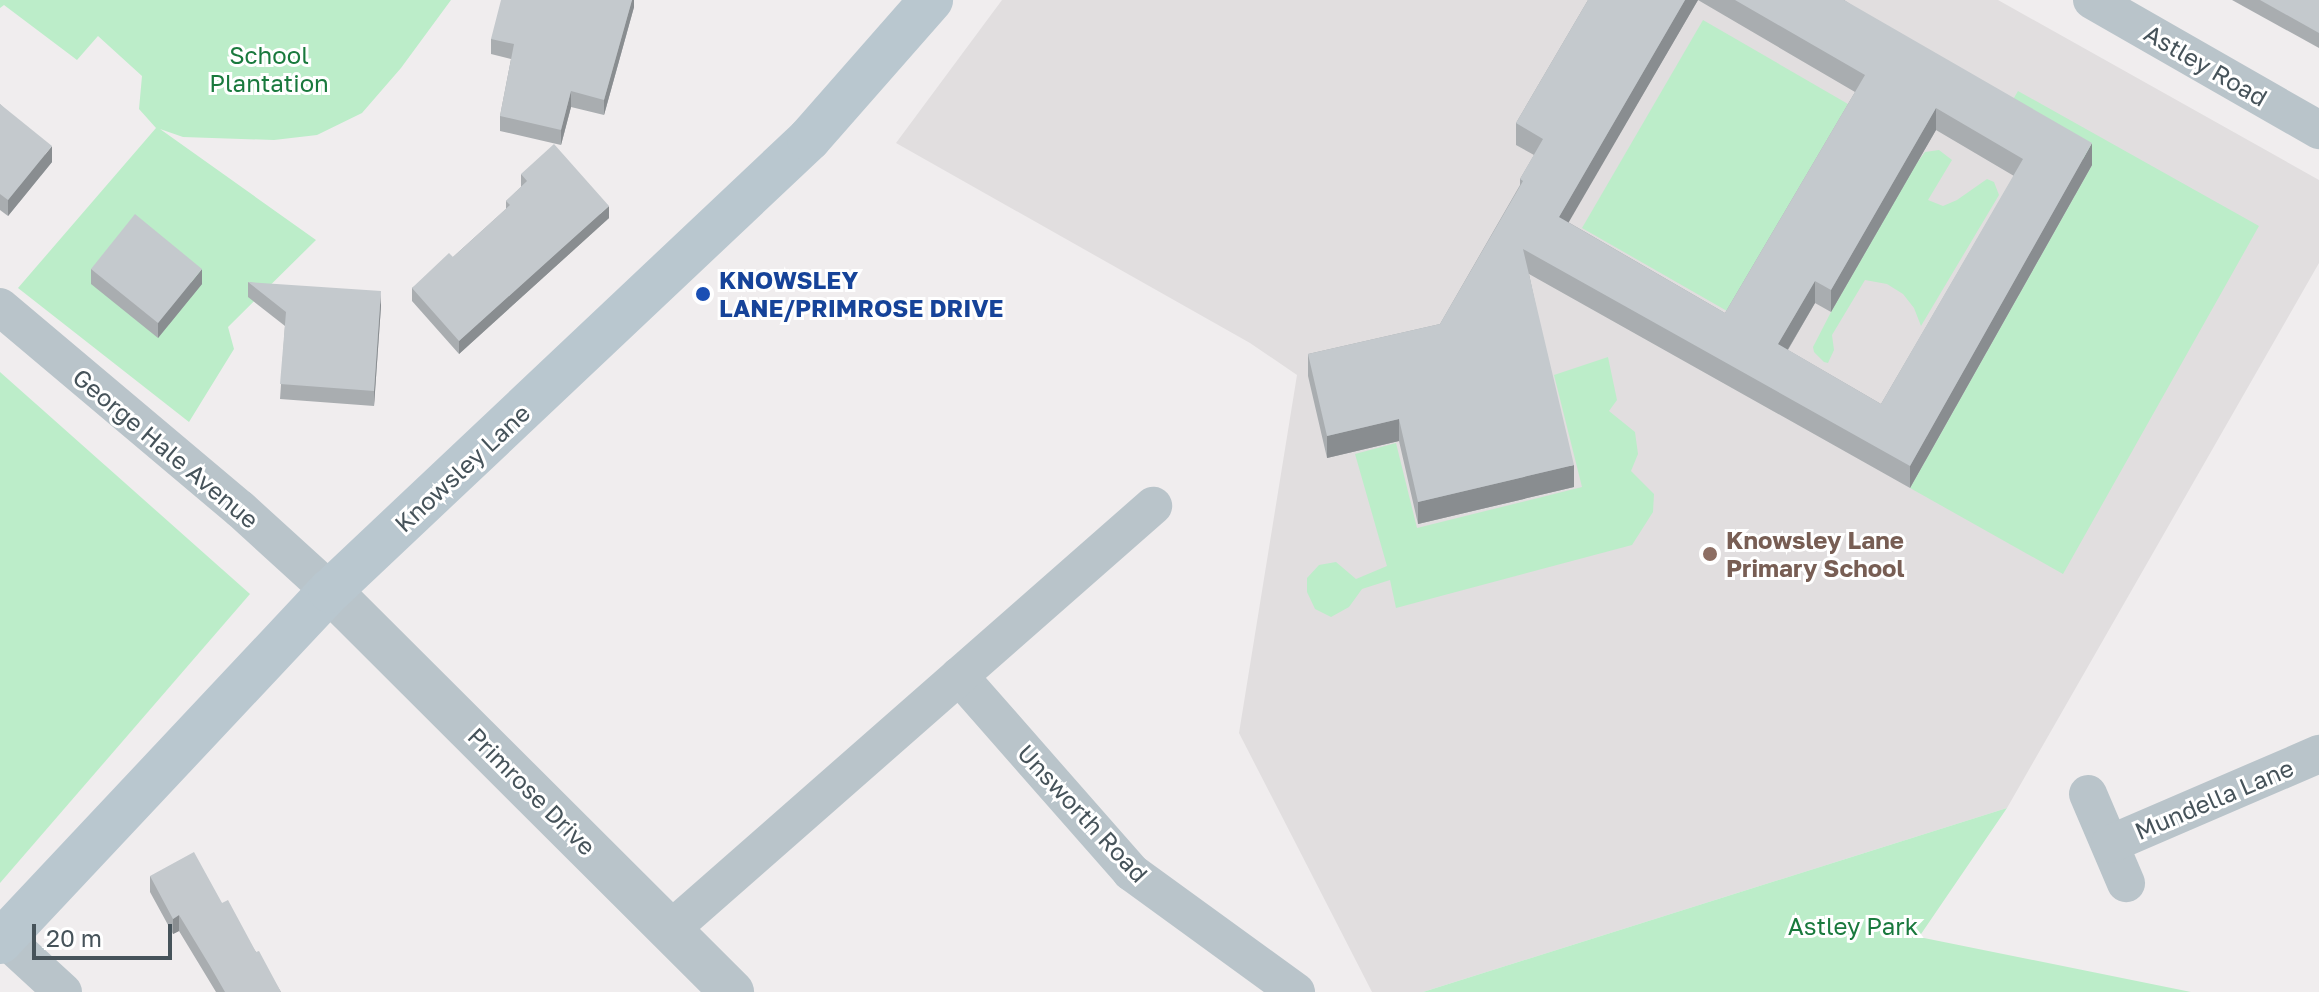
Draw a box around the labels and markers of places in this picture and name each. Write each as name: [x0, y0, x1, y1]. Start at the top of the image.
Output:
place label: KNOWSLEY LANE/PRIMROSE DRIVE: [719, 266, 1003, 322]
marker: KNOWSLEY LANE/PRIMROSE DRIVE: [694, 285, 712, 303]
place label: Knowsley Lane Primary School: [1726, 526, 1905, 582]
marker: Knowsley Lane Primary School: [1701, 545, 1719, 563]

